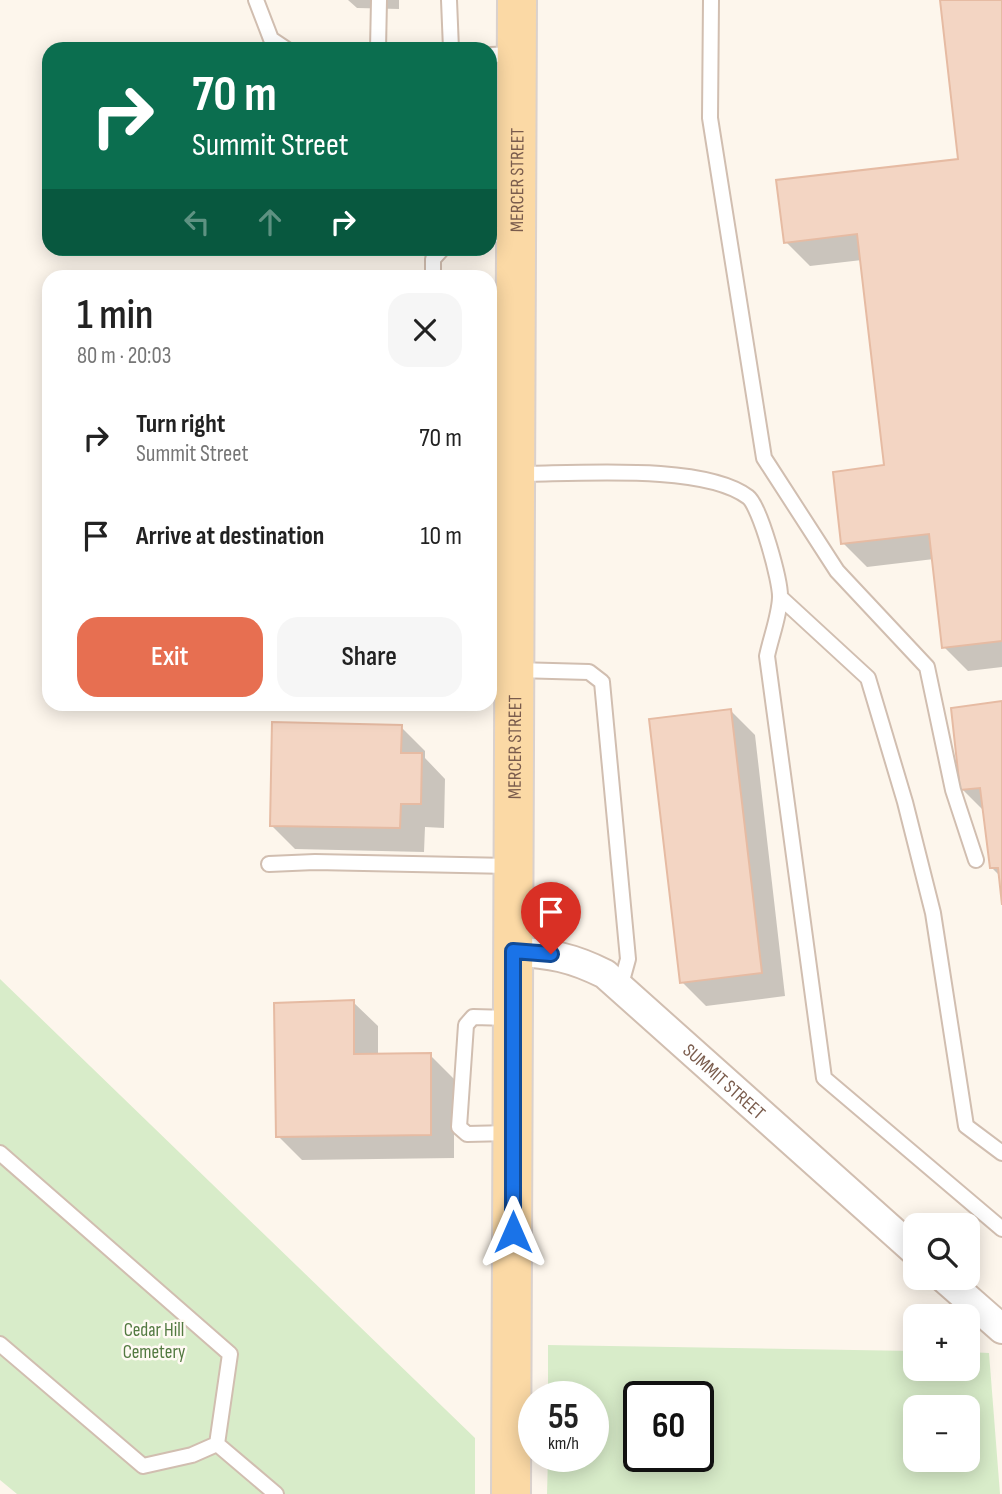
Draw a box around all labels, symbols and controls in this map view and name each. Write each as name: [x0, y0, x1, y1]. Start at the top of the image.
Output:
text: 70 m: [192, 66, 277, 125]
icon: right: [77, 70, 168, 161]
text: Summit Street: [192, 126, 348, 165]
street label: MERCER STREET: [506, 127, 529, 232]
icon: left: [178, 203, 216, 241]
icon: ahead: [251, 203, 289, 241]
icon: right: [324, 203, 362, 241]
text: 1 min: [77, 290, 153, 341]
button: close: [388, 293, 462, 367]
text: 80 m · 20:03: [77, 342, 171, 370]
text: Turn right: [136, 409, 225, 440]
icon: right: [77, 419, 115, 457]
text: 70 m: [419, 423, 462, 454]
text: Summit Street: [136, 440, 248, 468]
icon: arrive: [77, 517, 115, 555]
text: Arrive at destination: [136, 521, 324, 552]
text: 10 m: [420, 521, 462, 552]
button: Exit: [77, 617, 263, 697]
button: Share: [277, 617, 462, 697]
street label: MERCER STREET: [504, 694, 527, 799]
pin: [521, 882, 581, 954]
icon: arrive: [532, 893, 570, 931]
street label: SUMMIT STREET: [678, 1039, 770, 1125]
position arrow: [476, 1195, 550, 1269]
map controls: [903, 1213, 980, 1472]
button: search: [903, 1213, 980, 1290]
button: +: [903, 1304, 980, 1381]
park label: Cedar Hill Cemetery: [123, 1319, 186, 1364]
speed limit sign: 60: [623, 1381, 714, 1472]
button: −: [903, 1395, 980, 1472]
text: 55: [548, 1396, 579, 1439]
text: km/h: [548, 1433, 579, 1454]

